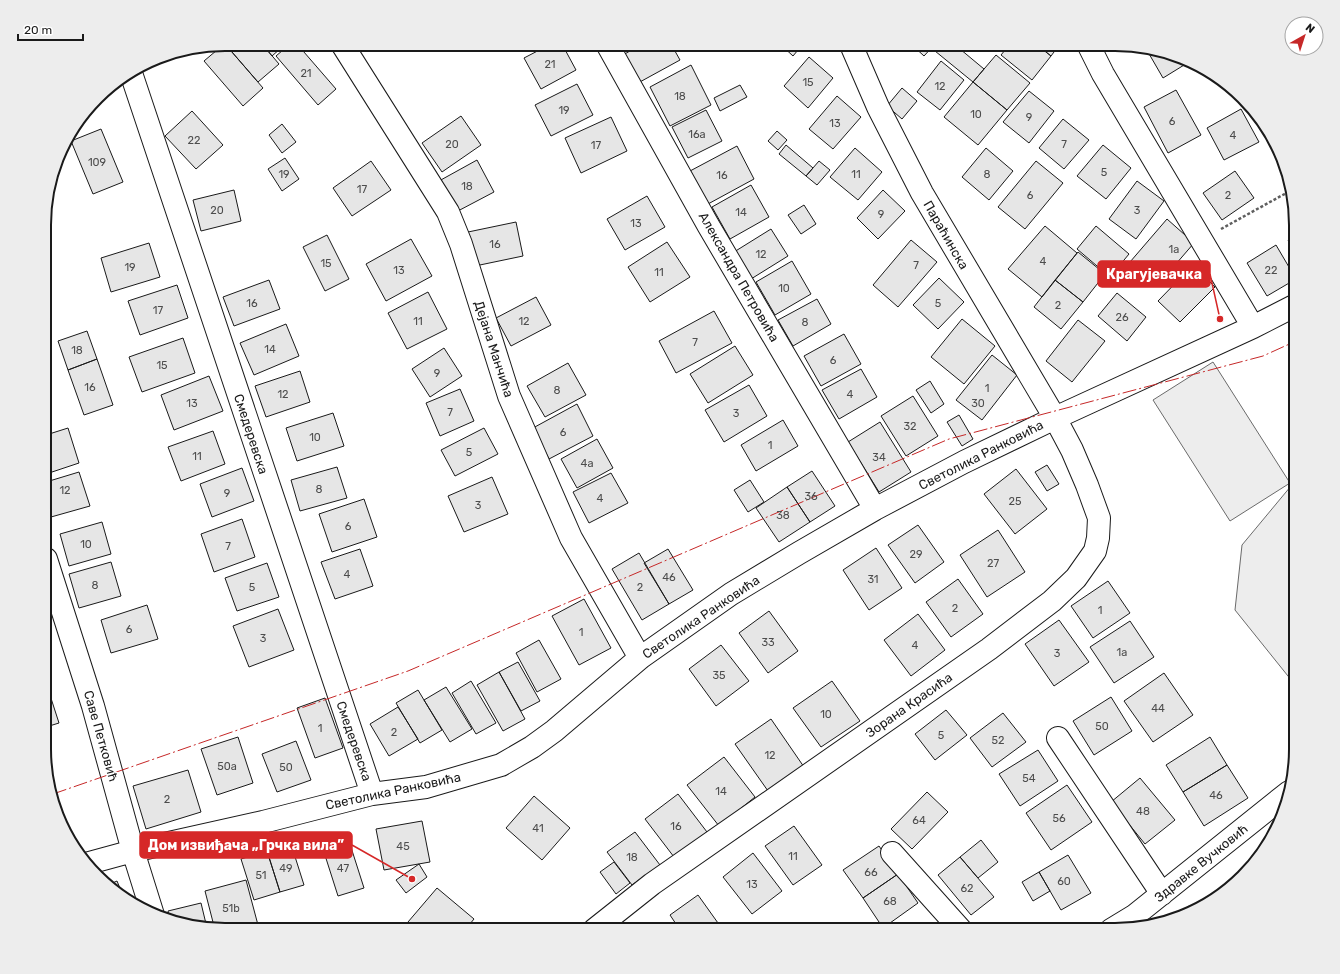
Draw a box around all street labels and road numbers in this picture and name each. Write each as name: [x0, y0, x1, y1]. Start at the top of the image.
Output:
street label: Параћинска: [920, 198, 972, 272]
street label: Александра Петровића: [696, 210, 782, 344]
street label: Дејана Манчића: [471, 299, 517, 399]
street label: Смедеревска: [231, 392, 271, 476]
street label: Светолика Ранковића: [916, 417, 1046, 493]
street label: Светолика Ранковића: [640, 572, 762, 662]
street label: Зорана Красића: [863, 670, 955, 740]
street label: Саве Петковић: [81, 689, 121, 783]
street label: Смедеревска: [333, 699, 375, 783]
street label: Светолика Ранковића: [324, 769, 462, 813]
street label: Здравке Вучковић: [1151, 821, 1251, 905]

